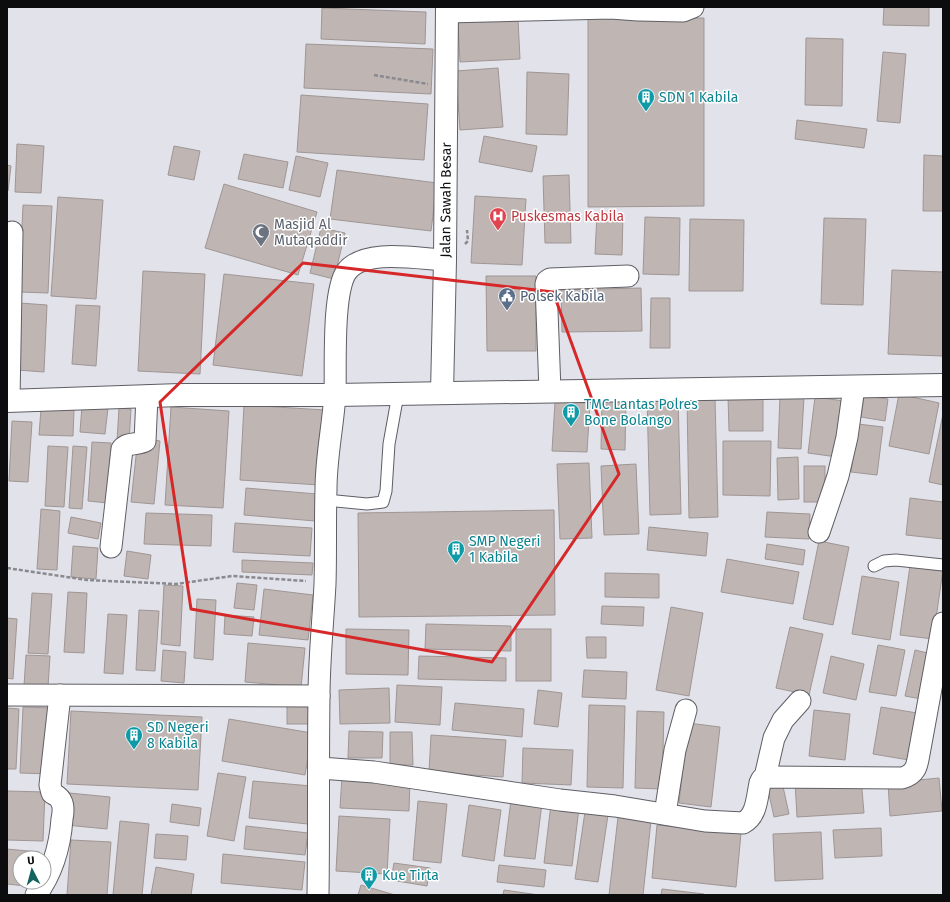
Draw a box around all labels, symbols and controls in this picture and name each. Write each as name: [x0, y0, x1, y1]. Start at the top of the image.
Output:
building icon: SDN 1 Kabila: [636, 87, 656, 112]
place label: SDN 1 Kabila: [659, 89, 738, 106]
street label: Jalan Sawah Besar: [437, 142, 455, 258]
hospital icon: Puskesmas Kabila: [488, 206, 508, 231]
place label: Puskesmas Kabila: [511, 208, 624, 225]
place label: Masjid Al Mutaqaddir: [274, 216, 348, 249]
mosque icon: Masjid Al Mutaqaddir: [251, 222, 271, 247]
public building icon: Polsek Kabila: [497, 286, 517, 311]
place label: Polsek Kabila: [520, 288, 605, 305]
place label: TMC Lantas Polres Bone Bolango: [584, 396, 698, 429]
building icon: TMC Lantas Polres Bone Bolango: [561, 402, 581, 427]
place label: SMP Negeri 1 Kabila: [469, 533, 540, 566]
building icon: SMP Negeri 1 Kabila: [446, 539, 466, 564]
place label: SD Negeri 8 Kabila: [147, 719, 209, 752]
building icon: SD Negeri 8 Kabila: [124, 725, 144, 750]
north arrow: [12, 850, 52, 890]
text: U: [27, 854, 35, 867]
building icon: Kue Tirta: [359, 865, 379, 890]
place label: Kue Tirta: [382, 867, 439, 884]

